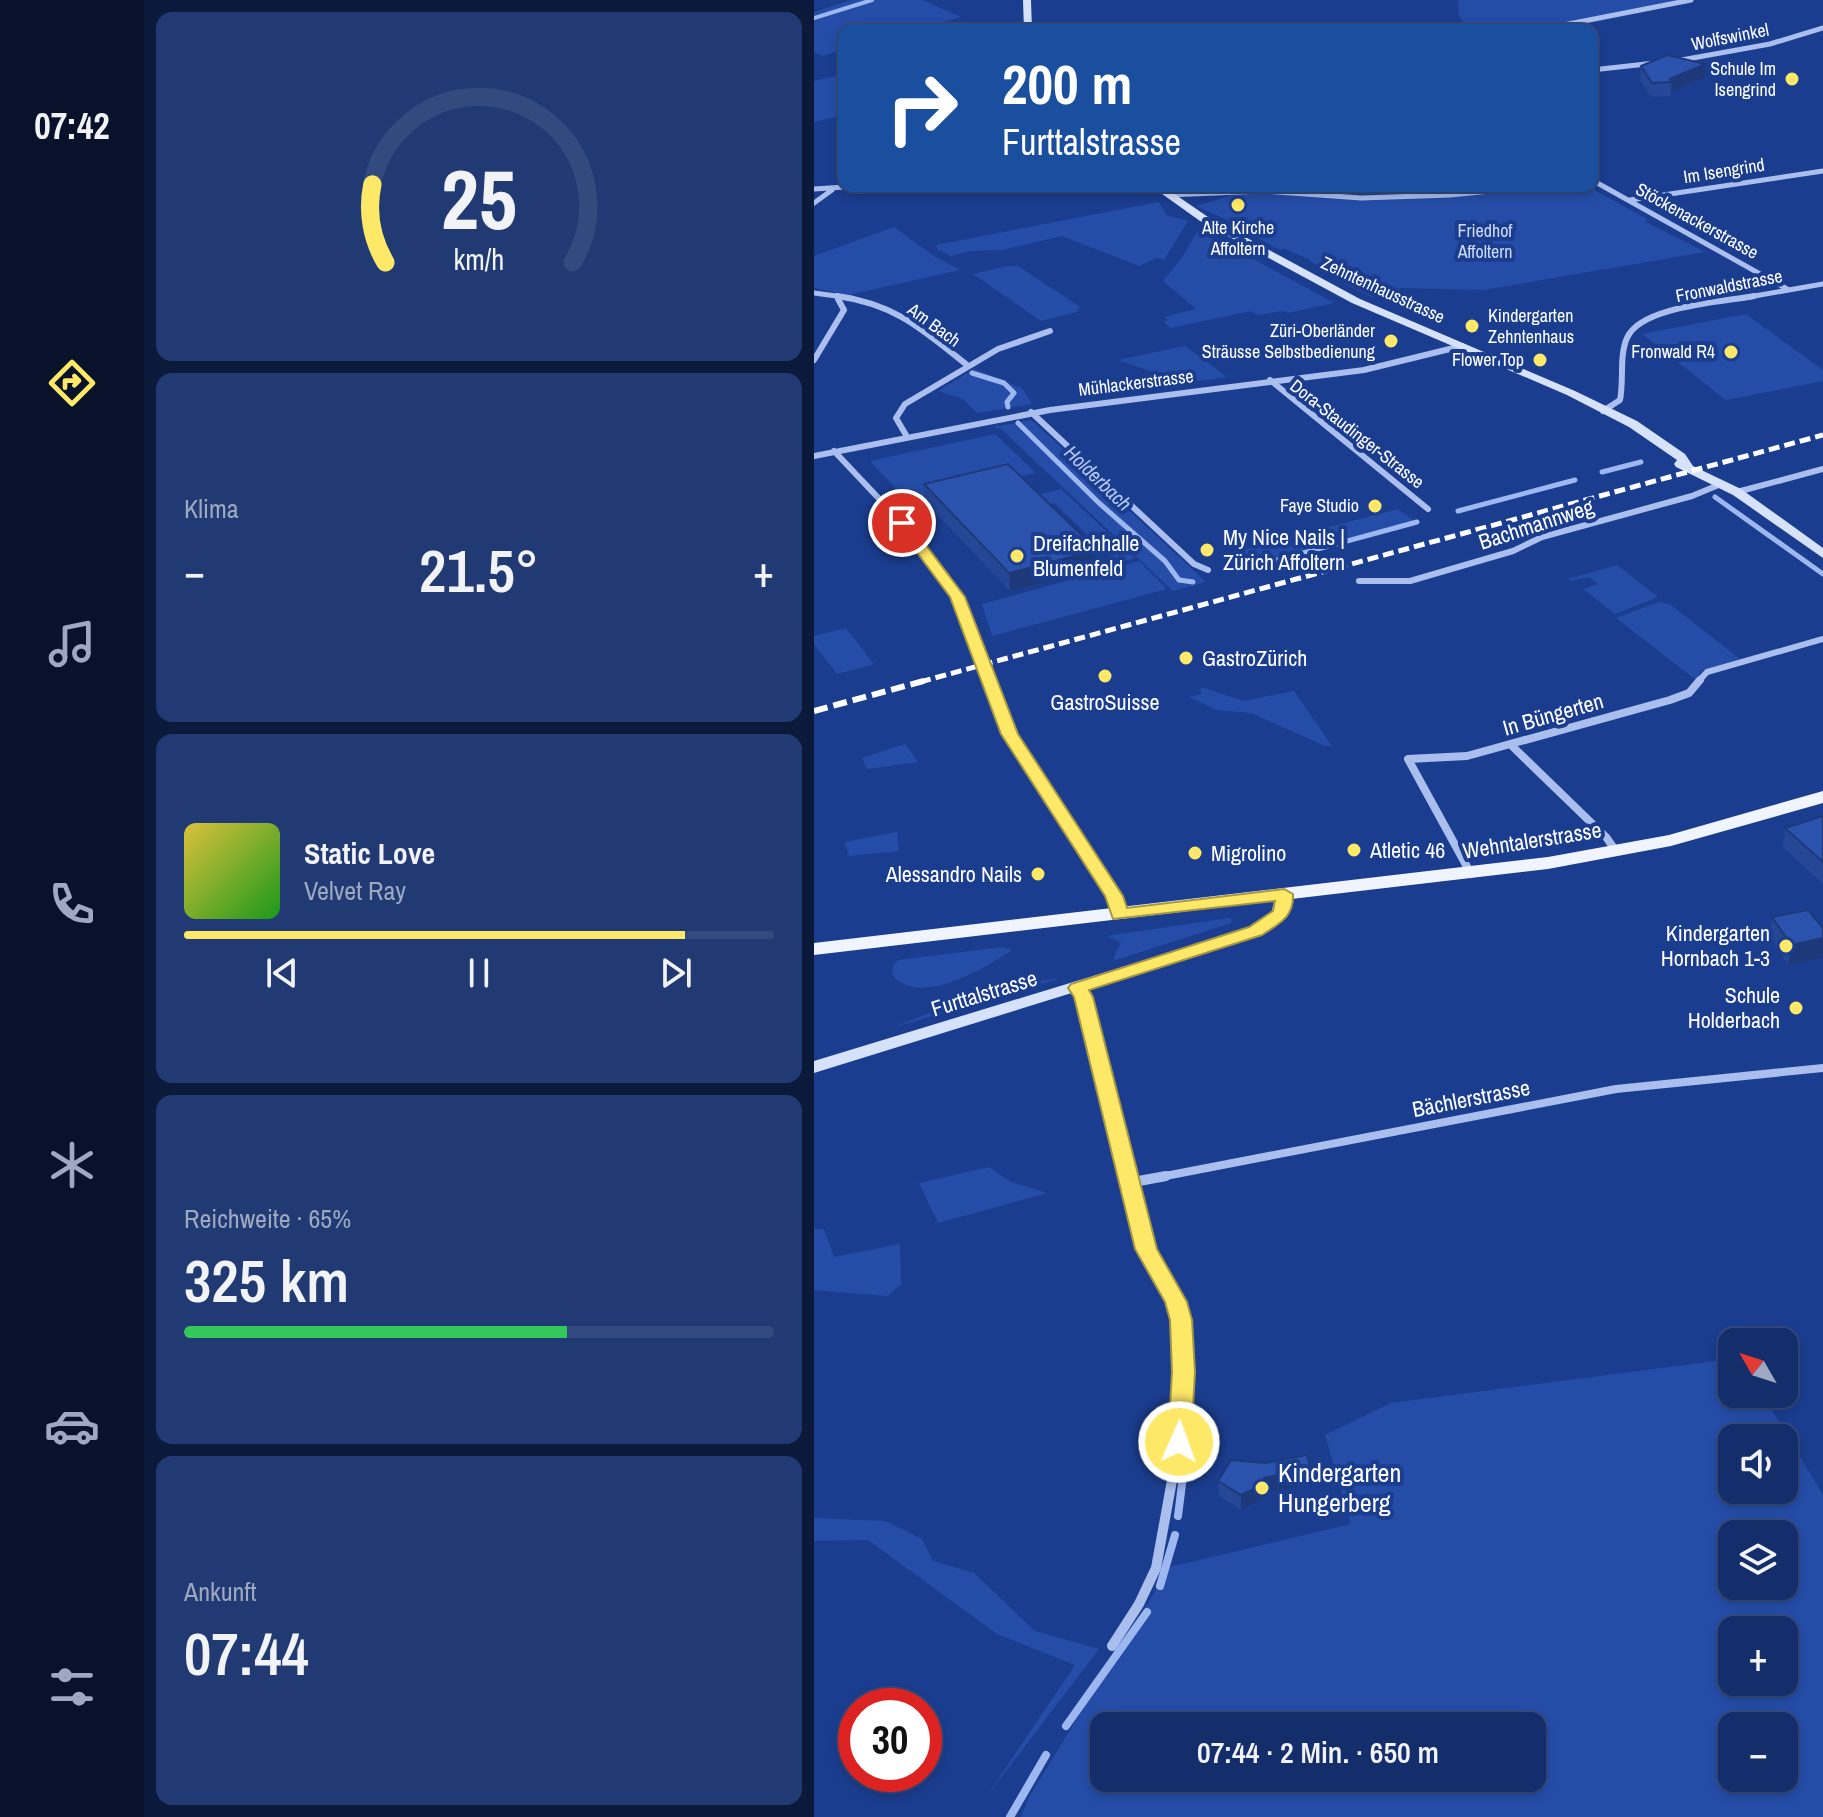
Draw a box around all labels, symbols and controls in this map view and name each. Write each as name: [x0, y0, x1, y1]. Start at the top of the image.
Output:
street label: Wolfswinkel: [1689, 17, 1771, 56]
text: 200 m: [1002, 46, 1132, 121]
icon: right: [870, 56, 974, 160]
place label: Schule Im Isengrind: [1710, 56, 1776, 102]
marker: Schule Im Isengrind: [1783, 70, 1801, 88]
text: 07:42: [34, 102, 110, 150]
text: Furttalstrasse: [1002, 118, 1181, 166]
text: 25: [441, 142, 517, 254]
street label: Im Isengrind: [1681, 152, 1766, 189]
street label: Stöckenackerstrasse: [1631, 176, 1763, 265]
marker: Alte Kirche Affoltern: [1229, 196, 1247, 214]
place label: Alte Kirche Affoltern: [1201, 215, 1274, 261]
park label: Friedhof Affoltern: [1457, 218, 1513, 264]
text: km/h: [454, 240, 504, 279]
street label: Zehntenhausstrasse: [1317, 250, 1449, 329]
street label: Fronwaldstrasse: [1673, 263, 1784, 308]
street label: Am Bach: [902, 296, 966, 352]
place label: Kindergarten Zehntenhaus: [1488, 303, 1574, 349]
marker: Kindergarten Zehntenhaus: [1463, 317, 1481, 335]
place label: Züri-Oberländer Sträusse Selbstbedienung: [1202, 318, 1376, 364]
marker: Züri-Oberländer Sträusse Selbstbedienung: [1382, 332, 1400, 350]
place label: Fronwald R4: [1631, 339, 1715, 364]
marker: Fronwald R4: [1722, 343, 1740, 361]
place label: Flower Top: [1452, 347, 1524, 372]
marker: Flower Top: [1531, 351, 1549, 369]
icon: directions: [44, 355, 100, 411]
street label: Mühlackerstrasse: [1077, 363, 1195, 402]
street label: Dora-Staudinger-Strasse: [1285, 373, 1430, 494]
water label: Holderbach: [1059, 439, 1138, 516]
pin: [868, 489, 936, 557]
text: Klima: [184, 491, 239, 526]
street label: Bachmannweg: [1475, 491, 1597, 557]
place label: Faye Studio: [1280, 493, 1359, 518]
marker: Faye Studio: [1366, 497, 1384, 515]
icon: arrive: [880, 501, 924, 545]
place label: My Nice Nails | Zürich Affoltern: [1223, 522, 1345, 577]
place label: Dreifachhalle Blumenfeld: [1033, 528, 1139, 583]
text: 21.5°: [419, 530, 539, 611]
text: −: [184, 541, 205, 601]
text: +: [753, 541, 774, 601]
marker: My Nice Nails | Zürich Affoltern: [1198, 541, 1216, 559]
marker: Dreifachhalle Blumenfeld: [1008, 547, 1026, 565]
icon: music: [44, 616, 100, 672]
place label: GastroZürich: [1202, 643, 1307, 673]
marker: GastroZürich: [1177, 649, 1195, 667]
marker: GastroSuisse: [1096, 667, 1114, 685]
street label: In Büngerten: [1499, 685, 1607, 743]
place label: GastroSuisse: [1050, 687, 1160, 717]
street label: Wehntalerstrasse: [1460, 814, 1604, 866]
text: Static Love: [304, 833, 435, 873]
place label: Atletic 46: [1369, 835, 1445, 865]
place label: Migrolino: [1211, 838, 1286, 868]
marker: Atletic 46: [1345, 841, 1363, 859]
marker: Migrolino: [1186, 844, 1204, 862]
place label: Alessandro Nails: [885, 859, 1022, 889]
marker: Alessandro Nails: [1029, 865, 1047, 883]
text: Velvet Ray: [304, 873, 406, 908]
icon: phone: [44, 876, 100, 932]
place label: Kindergarten Hornbach 1-3: [1661, 918, 1770, 973]
marker: Kindergarten Hornbach 1-3: [1777, 937, 1795, 955]
icon: previous: [260, 951, 304, 995]
icon: pause: [457, 951, 501, 995]
icon: next: [654, 951, 698, 995]
street label: Furttalstrasse: [927, 963, 1041, 1023]
place label: Schule Holderbach: [1688, 980, 1780, 1035]
marker: Schule Holderbach: [1787, 999, 1805, 1017]
street label: Bächlerstrasse: [1410, 1072, 1532, 1124]
icon: climate: [44, 1137, 100, 1193]
text: Reichweite · 65%: [184, 1201, 351, 1236]
text: 325 km: [184, 1240, 349, 1321]
north arrow: [1718, 1328, 1798, 1408]
map controls: [1718, 1328, 1798, 1792]
icon: car: [44, 1398, 100, 1454]
position arrow: [1137, 1400, 1221, 1484]
button: sound: [1718, 1424, 1798, 1504]
place label: Kindergarten Hungerberg: [1278, 1455, 1401, 1520]
marker: Kindergarten Hungerberg: [1253, 1479, 1271, 1497]
button: layers: [1718, 1520, 1798, 1600]
text: Ankunft: [184, 1574, 256, 1609]
text: 07:44: [184, 1613, 309, 1694]
button: +: [1718, 1616, 1798, 1696]
icon: filters: [44, 1659, 100, 1715]
speed limit sign: 30: [838, 1688, 942, 1792]
button: −: [1718, 1712, 1798, 1792]
text: 07:44 · 2 Min. · 650 m: [1197, 1732, 1439, 1772]

